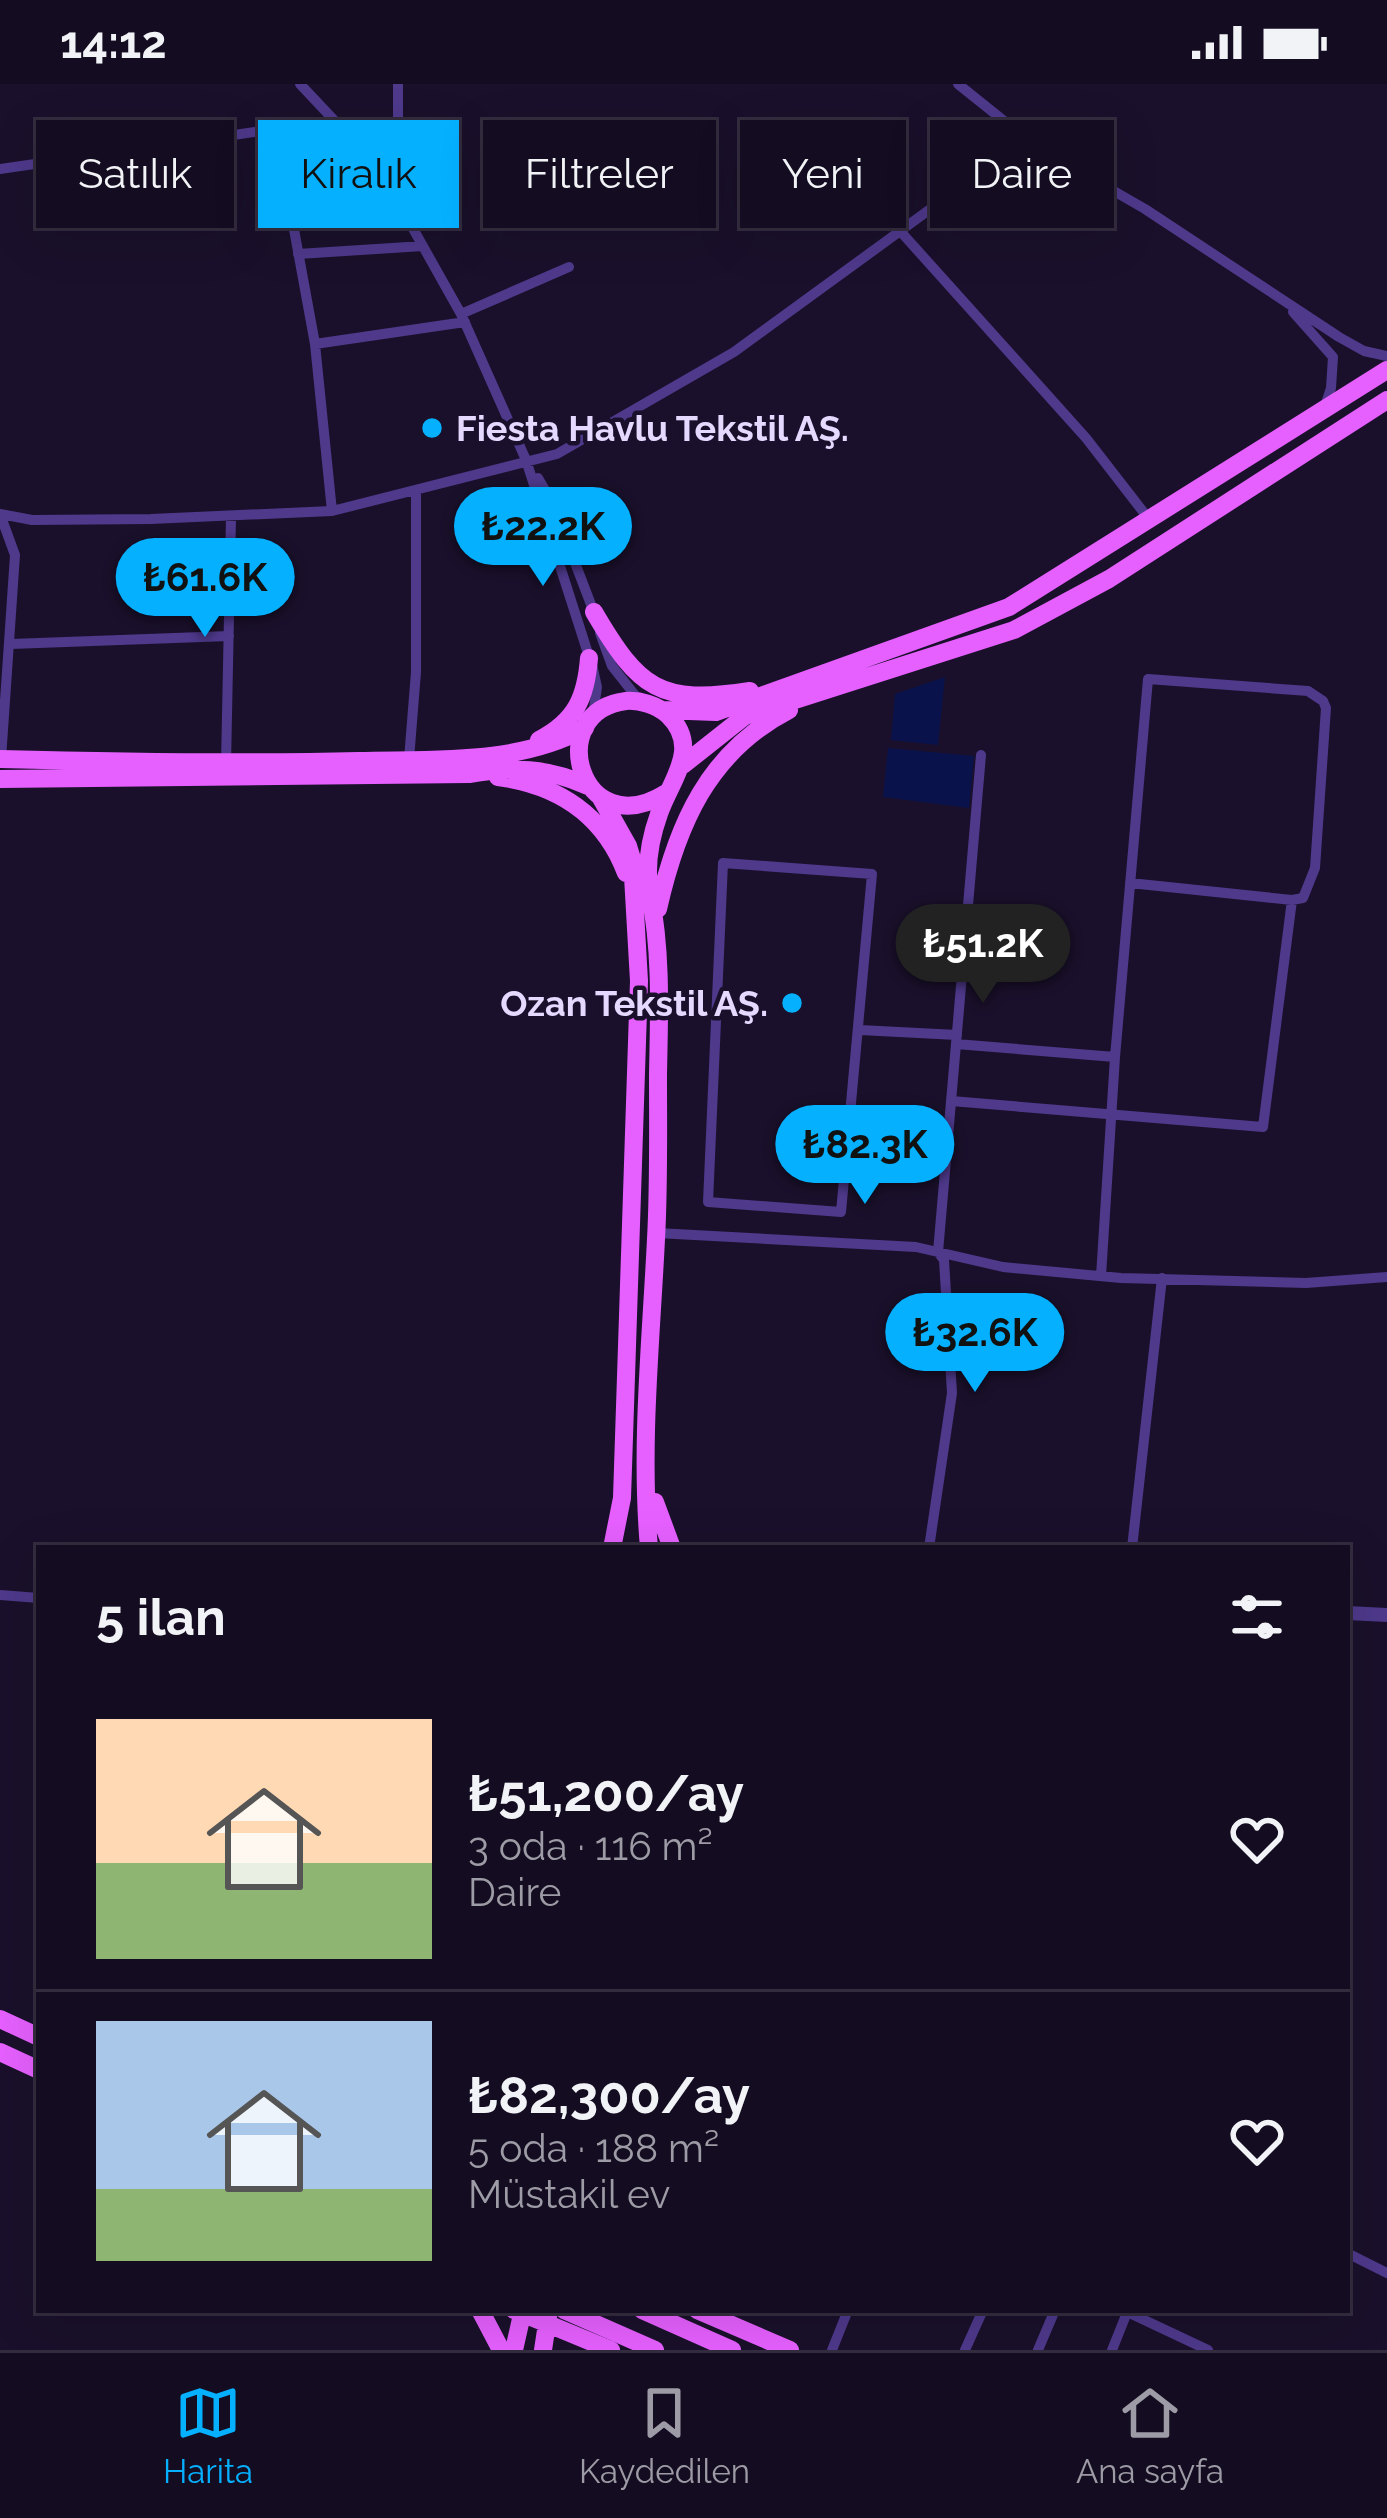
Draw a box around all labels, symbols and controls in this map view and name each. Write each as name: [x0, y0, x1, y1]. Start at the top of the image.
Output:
text: 14:12: [60, 16, 167, 69]
chip: Satılık: [36, 120, 234, 228]
chip: Kiralık: [258, 120, 459, 228]
chip: Filtreler: [483, 120, 716, 228]
chip: Yeni: [740, 120, 906, 228]
chip: Daire: [930, 120, 1114, 228]
place label: Fiesta Havlu Tekstil AŞ.: [456, 407, 849, 449]
marker: Fiesta Havlu Tekstil AŞ.: [419, 415, 445, 441]
pin: ₺22.2K: [445, 487, 641, 589]
text: ₺22.2K: [481, 503, 605, 549]
pin: ₺61.6K: [107, 538, 303, 640]
text: ₺61.6K: [143, 554, 267, 600]
pin: ₺51.2K: [885, 904, 1081, 1006]
text: ₺51.2K: [923, 920, 1043, 966]
place label: Ozan Tekstil AŞ.: [500, 982, 768, 1024]
marker: Ozan Tekstil AŞ.: [779, 990, 805, 1016]
pin: ₺82.3K: [767, 1105, 963, 1207]
text: ₺82.3K: [802, 1121, 928, 1167]
pin: ₺32.6K: [877, 1293, 1073, 1395]
text: ₺32.6K: [912, 1309, 1038, 1355]
icon: filters: [1224, 1584, 1290, 1650]
text: 5 ilan: [96, 1587, 226, 1647]
text: ₺51,200/ay: [468, 1763, 744, 1823]
icon: home: [192, 1767, 336, 1911]
icon: heart: [1224, 1806, 1290, 1872]
text: 3 oda · 116 m²: [468, 1823, 713, 1869]
text: Daire: [468, 1869, 561, 1915]
text: ₺82,300/ay: [468, 2065, 750, 2125]
icon: home: [192, 2069, 336, 2213]
icon: heart: [1224, 2108, 1290, 2174]
text: 5 oda · 188 m²: [468, 2125, 719, 2171]
text: Müstakil ev: [468, 2171, 670, 2217]
tab: Harita: [163, 2380, 253, 2491]
tab: Kaydedilen: [579, 2380, 750, 2491]
tab: Ana sayfa: [1076, 2380, 1224, 2491]

